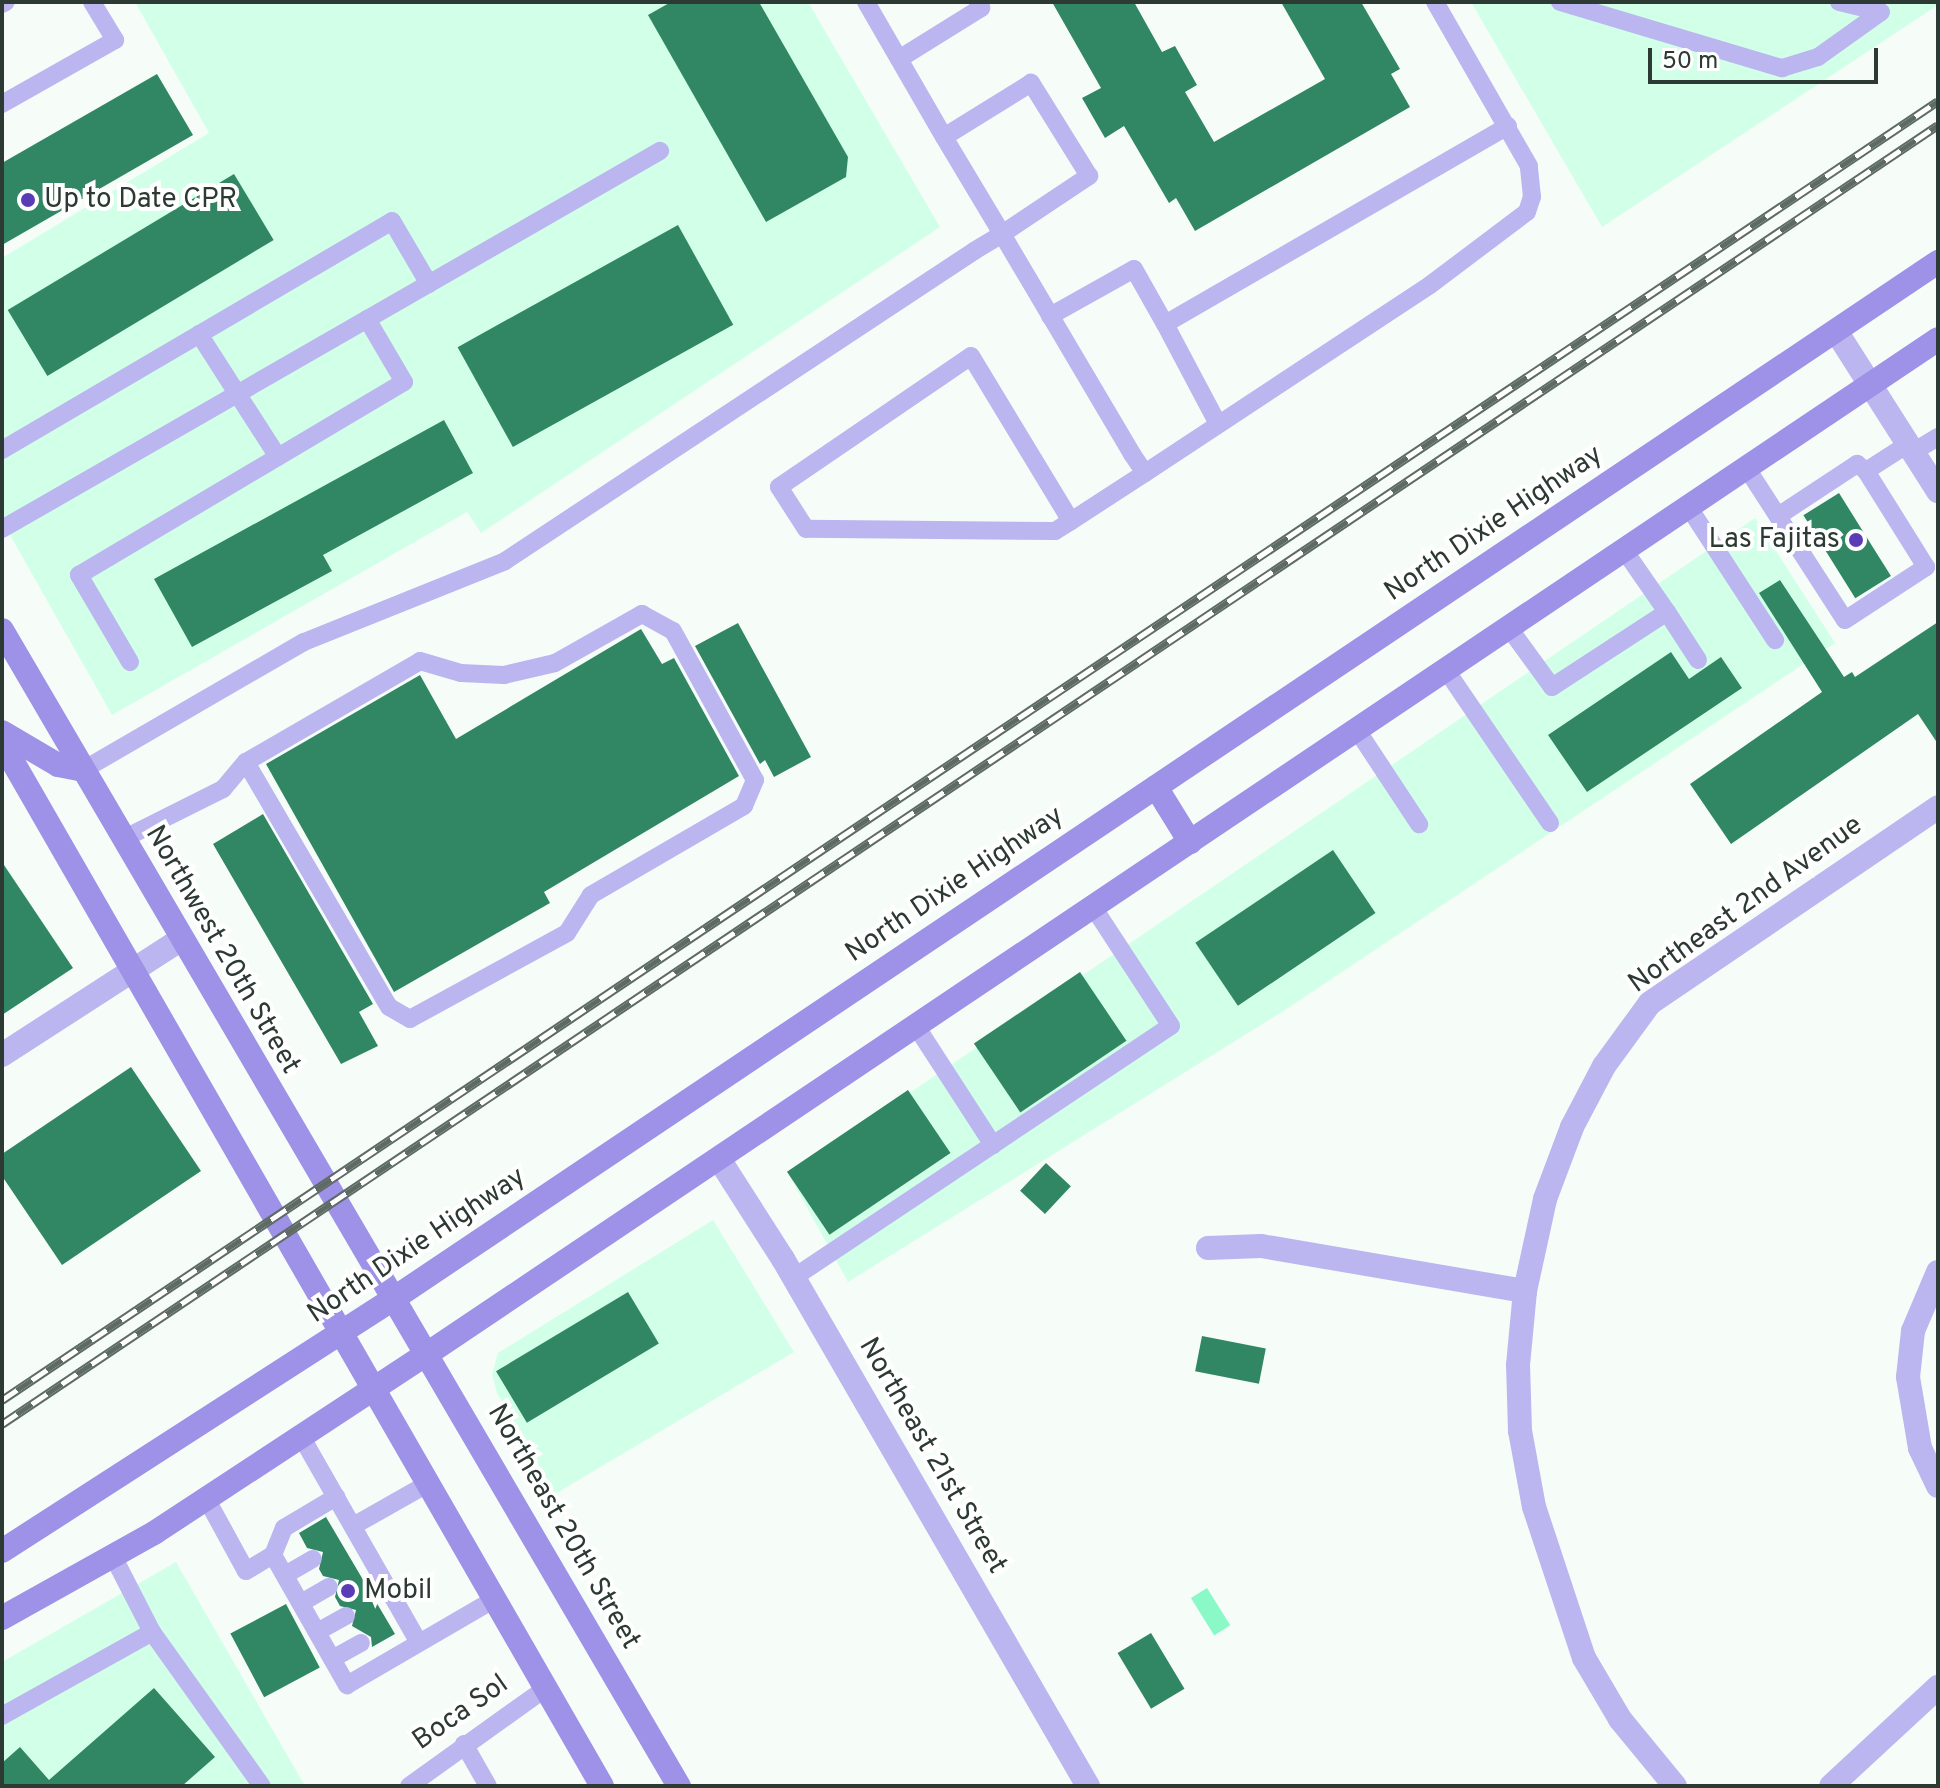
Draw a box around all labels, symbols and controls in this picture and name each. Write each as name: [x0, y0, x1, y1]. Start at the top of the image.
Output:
scale bar: [1652, 32, 1882, 82]
text: 50 m: [1662, 47, 1718, 77]
place label: Up to Date CPR: [44, 183, 237, 217]
marker: Up to Date CPR: [19, 191, 37, 209]
street label: North Dixie Highway: [1379, 439, 1609, 609]
place label: Las Fajitas: [1708, 523, 1840, 557]
marker: Las Fajitas: [1847, 531, 1865, 549]
street label: North Dixie Highway: [840, 800, 1070, 970]
street label: Northeast 2nd Avenue: [1622, 809, 1870, 1001]
street label: Northwest 20th Street: [137, 820, 307, 1080]
street label: North Dixie Highway: [302, 1161, 532, 1331]
street label: Northeast 21st Street: [851, 1332, 1013, 1580]
street label: Northeast 20th Street: [479, 1399, 647, 1655]
place label: Mobil: [364, 1574, 432, 1608]
marker: Mobil: [339, 1582, 357, 1600]
street label: Boca Sol: [407, 1668, 515, 1758]

